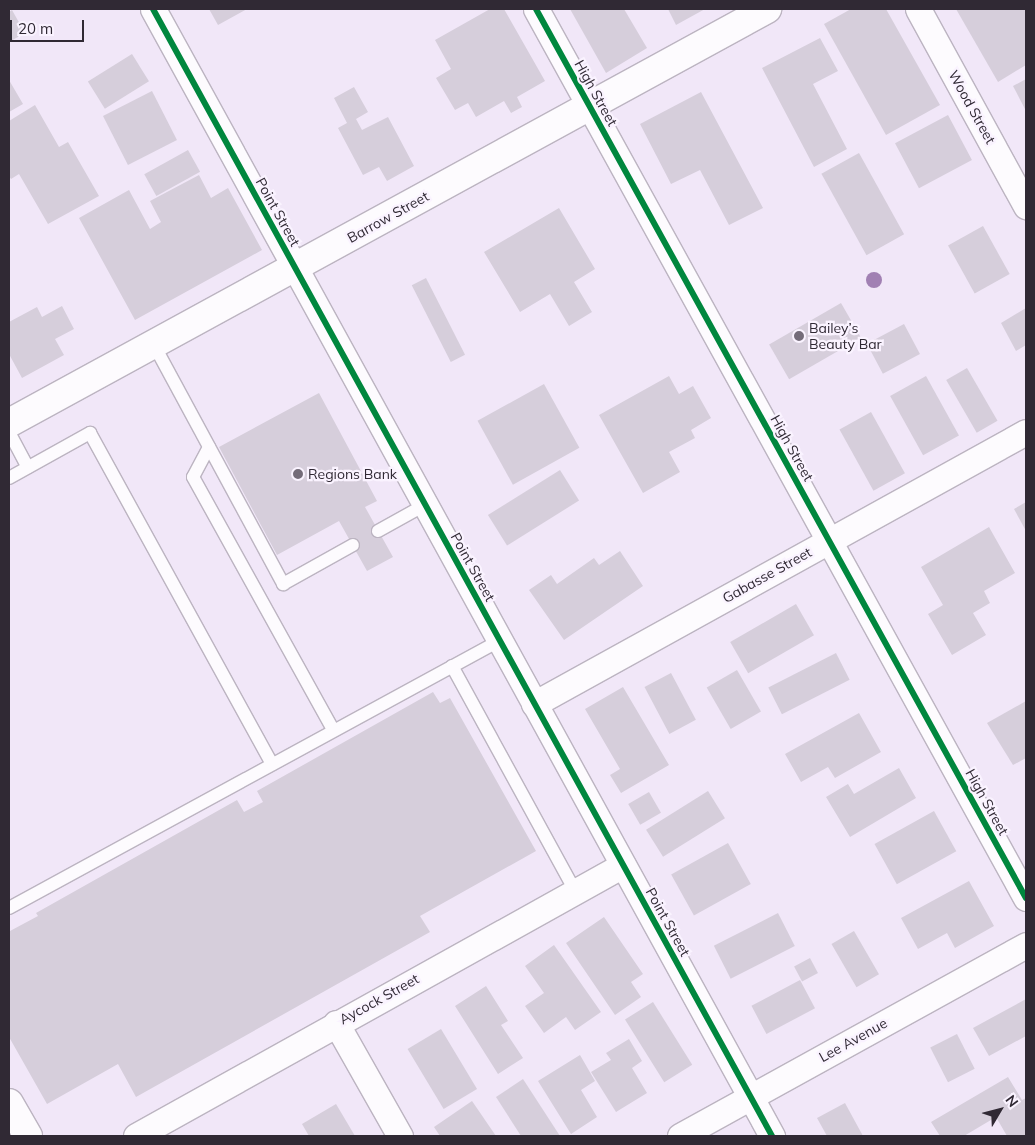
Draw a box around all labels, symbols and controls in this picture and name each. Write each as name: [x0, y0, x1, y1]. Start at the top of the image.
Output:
scale bar: [12, 10, 86, 42]
text: 20 m: [18, 19, 53, 38]
street label: High Street: [571, 57, 621, 129]
street label: Wood Street: [945, 67, 999, 147]
street label: Point Street: [252, 175, 304, 249]
street label: Barrow Street: [344, 188, 432, 246]
place label: Bailey’s Beauty Bar: [809, 320, 882, 352]
marker: Bailey’s Beauty Bar: [793, 330, 805, 342]
street label: High Street: [767, 412, 817, 484]
place label: Regions Bank: [308, 466, 397, 482]
marker: Regions Bank: [292, 468, 304, 480]
street label: Point Street: [447, 530, 499, 604]
street label: Gabasse Street: [719, 544, 815, 606]
street label: High Street: [962, 766, 1012, 838]
street label: Point Street: [642, 885, 694, 959]
street label: Aycock Street: [336, 970, 422, 1028]
street label: Lee Avenue: [816, 1014, 890, 1066]
north arrow: [975, 1085, 1025, 1135]
text: N: [1002, 1091, 1022, 1111]

